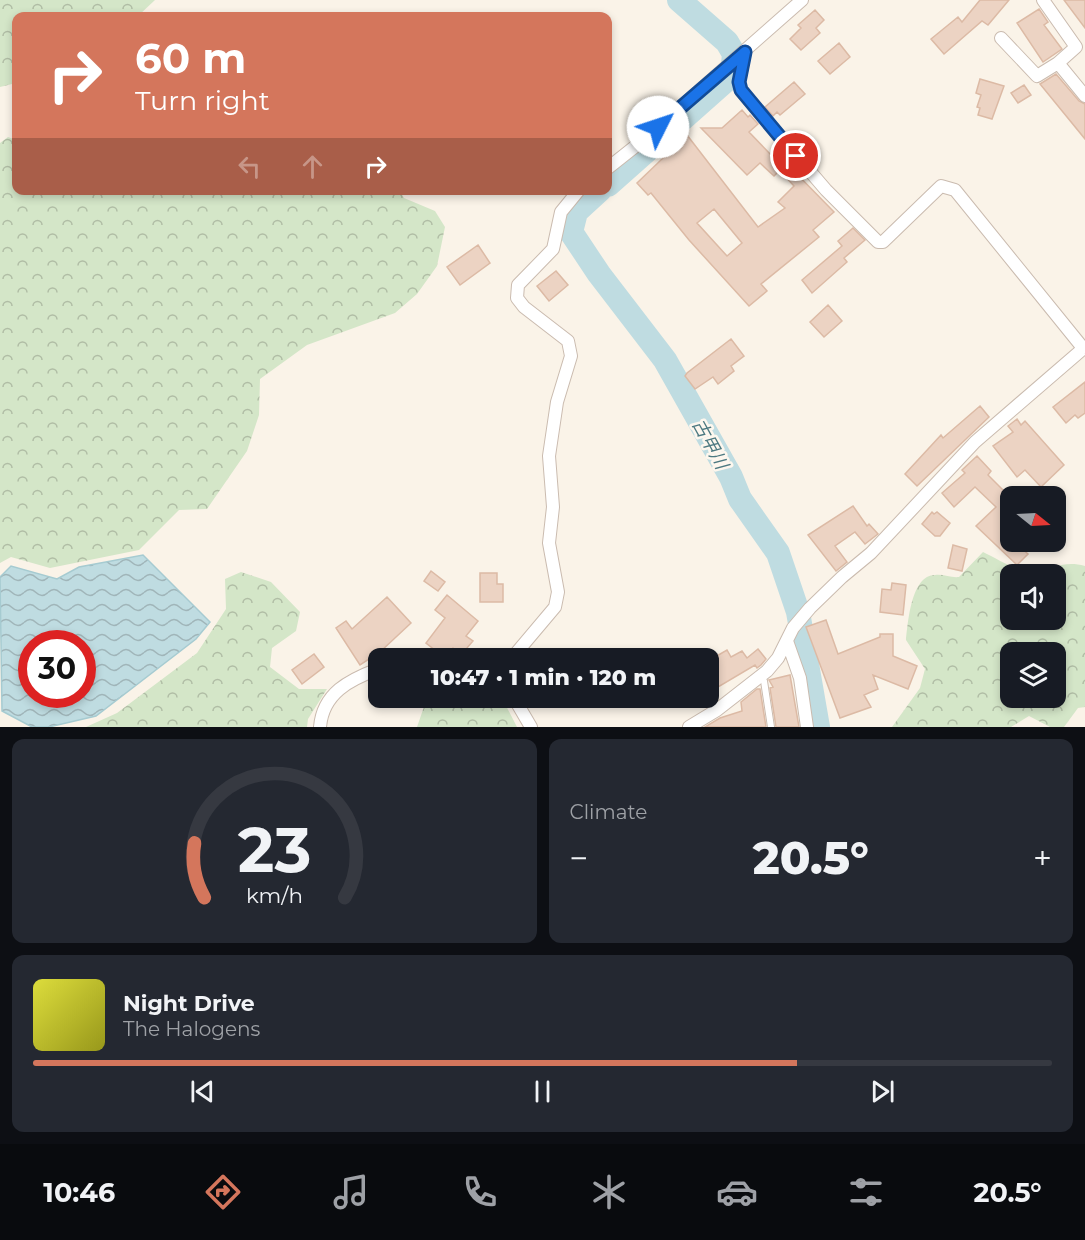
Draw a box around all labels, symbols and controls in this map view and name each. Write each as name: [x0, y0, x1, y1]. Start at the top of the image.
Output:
text: 60 m: [135, 32, 246, 84]
icon: right: [36, 36, 114, 114]
text: Turn right: [135, 84, 270, 117]
position arrow: [626, 95, 690, 159]
pin: [770, 130, 821, 181]
icon: arrive: [779, 139, 812, 172]
icon: left: [233, 150, 266, 183]
icon: ahead: [296, 150, 329, 183]
icon: right: [359, 150, 392, 183]
water label: 古甲川: [687, 415, 734, 475]
north arrow: [1000, 486, 1066, 552]
map controls: [1000, 486, 1066, 708]
button: sound: [1000, 564, 1066, 630]
speed limit sign: 30: [18, 630, 96, 708]
button: layers: [1000, 642, 1066, 708]
text: 10:47 · 1 min · 120 m: [431, 664, 656, 691]
text: Climate: [570, 800, 647, 824]
text: 23: [237, 812, 311, 888]
text: 20.5°: [753, 830, 869, 885]
text: −: [570, 838, 588, 878]
text: +: [1033, 838, 1052, 878]
text: km/h: [246, 882, 303, 908]
text: Night Drive: [123, 990, 255, 1017]
text: The Halogens: [123, 1017, 260, 1041]
icon: previous: [186, 1075, 219, 1108]
icon: pause: [526, 1075, 559, 1108]
icon: next: [866, 1075, 899, 1108]
icon: directions: [202, 1171, 244, 1213]
icon: music: [330, 1171, 372, 1213]
icon: phone: [459, 1171, 501, 1213]
icon: climate: [588, 1171, 630, 1213]
icon: car: [716, 1171, 758, 1213]
icon: filters: [845, 1171, 887, 1213]
text: 10:46: [43, 1176, 115, 1209]
text: 20.5°: [973, 1176, 1042, 1209]

